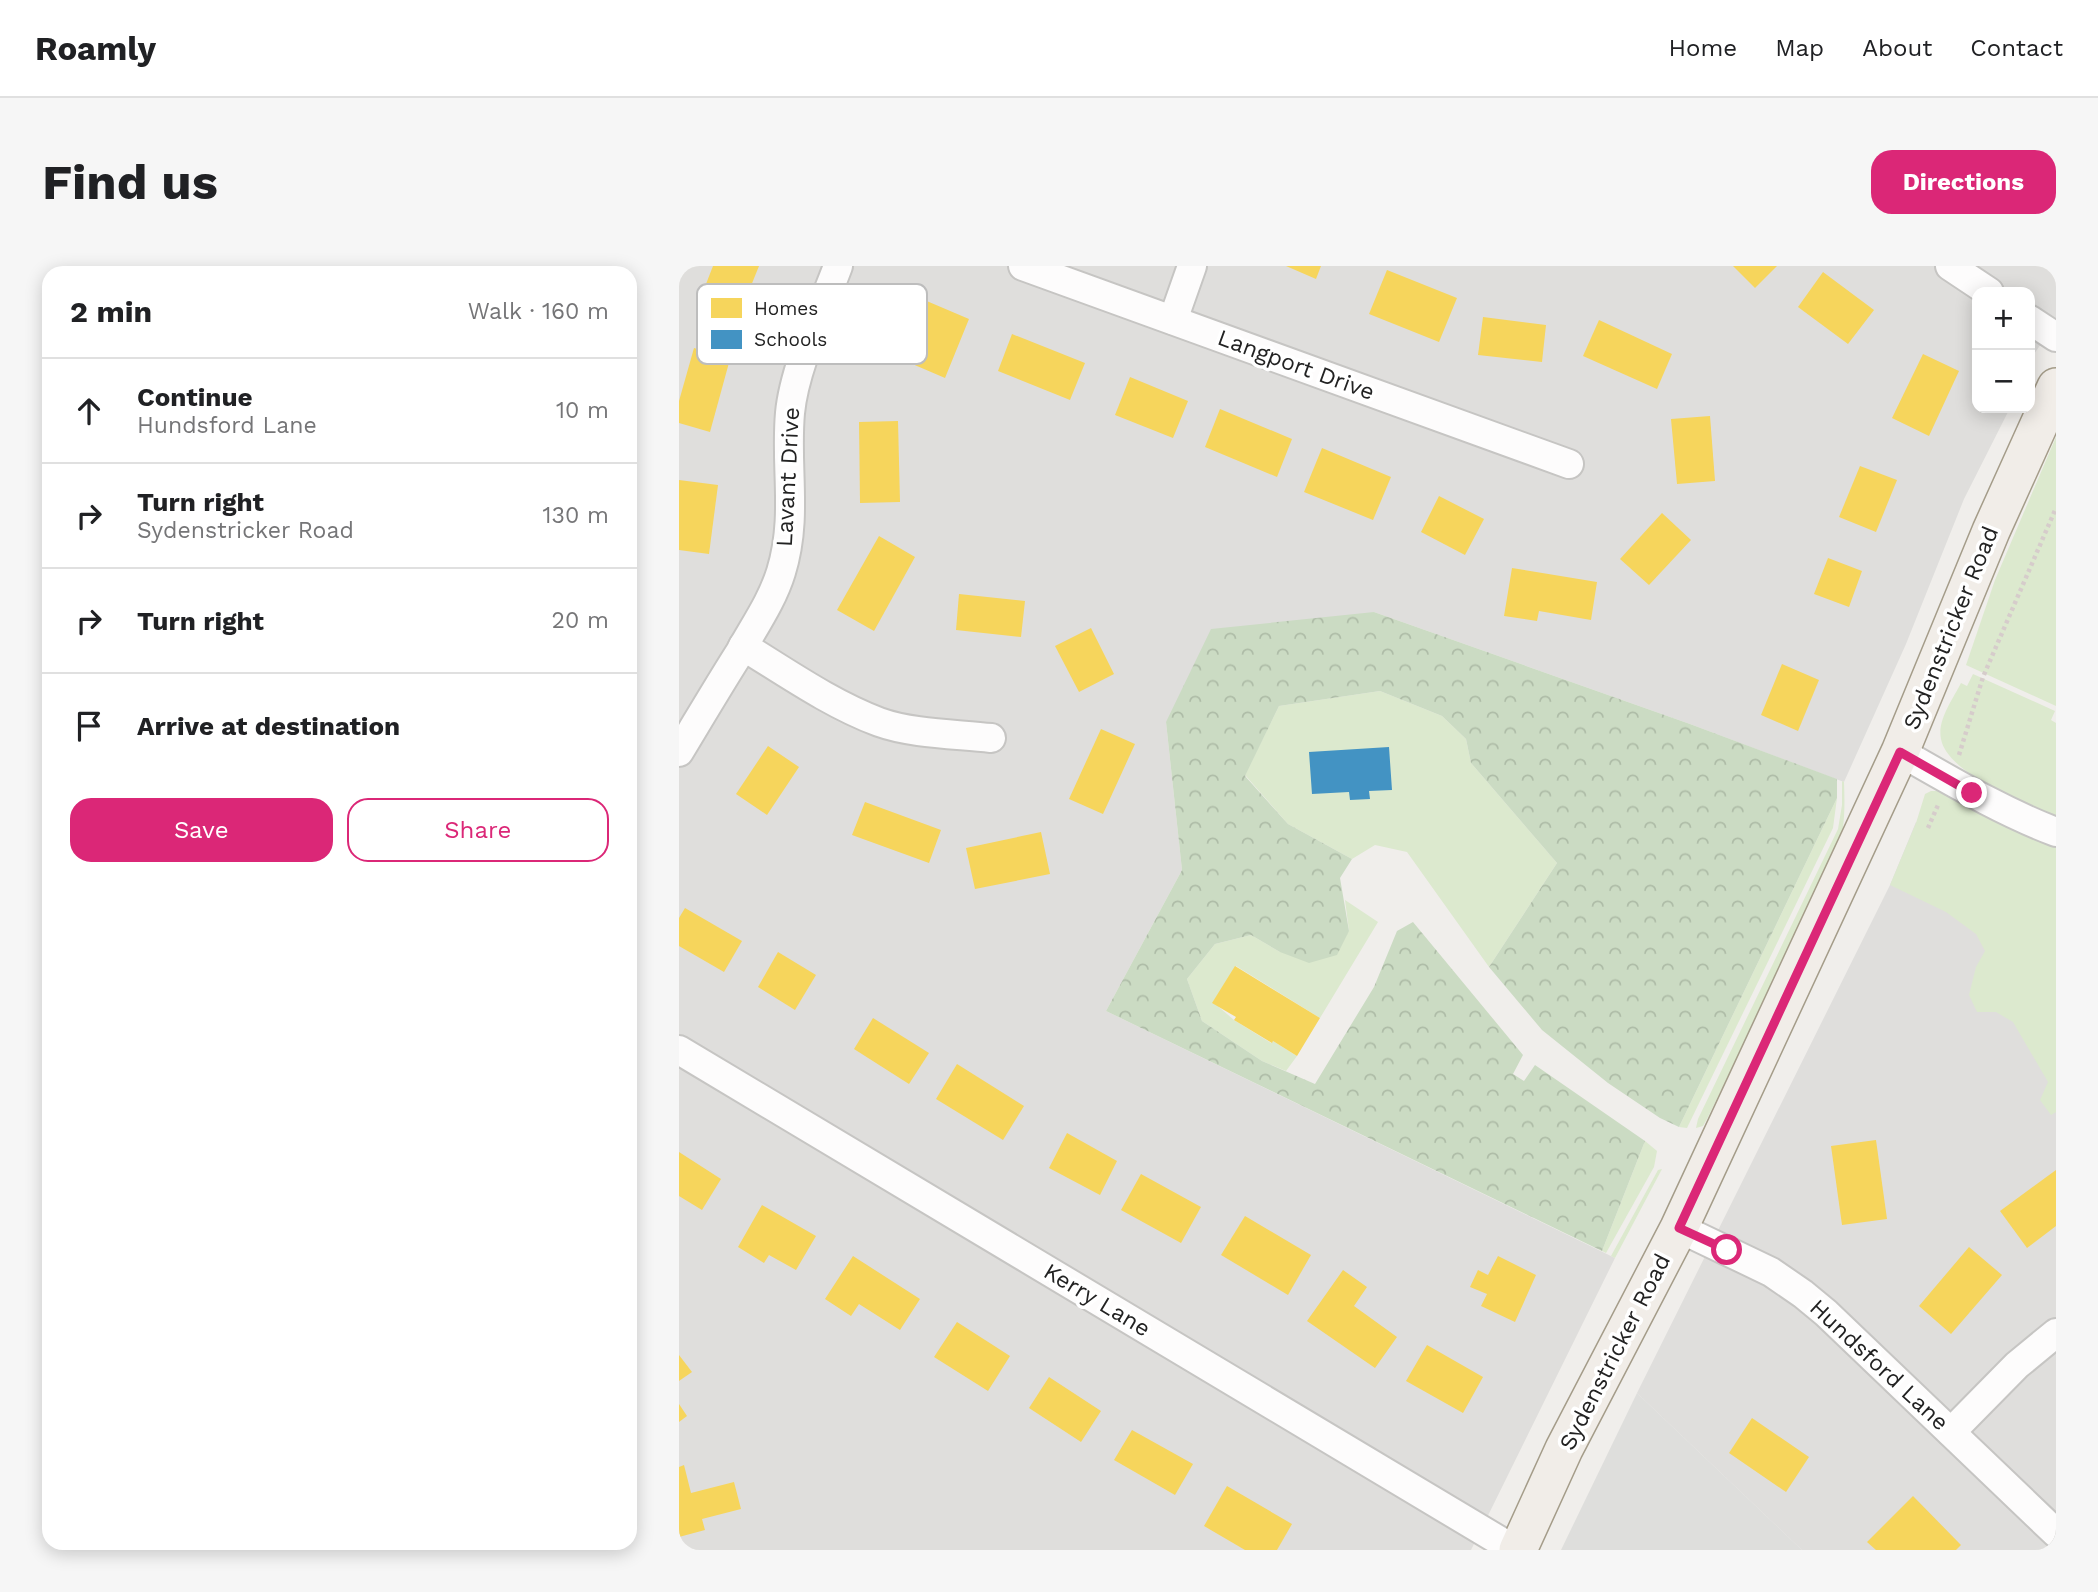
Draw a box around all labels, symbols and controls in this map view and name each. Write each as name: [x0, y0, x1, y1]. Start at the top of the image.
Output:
text: Roamly: [35, 29, 156, 68]
text: Home: [1669, 34, 1737, 62]
text: Map: [1775, 34, 1824, 62]
text: About: [1862, 34, 1932, 62]
text: Contact: [1970, 34, 2063, 62]
button: Directions: [1871, 150, 2056, 214]
text: Find us: [42, 153, 218, 211]
legend: [697, 284, 927, 364]
map controls: [1972, 287, 2035, 413]
button: +: [1972, 287, 2035, 350]
text: 2 min: [70, 294, 152, 329]
text: Homes: [754, 297, 818, 320]
text: Walk · 160 m: [468, 298, 609, 325]
street label: Langport Drive: [1214, 324, 1378, 406]
text: Schools: [754, 328, 827, 351]
button: −: [1972, 350, 2035, 413]
text: Continue: [137, 382, 253, 412]
icon: ahead: [70, 392, 108, 430]
text: 10 m: [556, 397, 609, 424]
street label: Lavant Drive: [771, 406, 805, 548]
text: Hundsford Lane: [137, 412, 317, 439]
text: Turn right: [137, 487, 264, 517]
icon: right: [70, 497, 108, 535]
text: 130 m: [543, 502, 609, 529]
text: Sydenstricker Road: [137, 517, 354, 544]
street label: Sydenstricker Road: [1898, 522, 2004, 734]
icon: right: [70, 602, 108, 640]
text: Turn right: [137, 606, 264, 636]
text: 20 m: [552, 607, 609, 634]
icon: arrive: [70, 707, 108, 745]
text: Arrive at destination: [137, 711, 400, 741]
route end: [1956, 777, 1987, 808]
button: Save: [70, 798, 333, 862]
button: Share: [347, 798, 609, 862]
route start: [1711, 1234, 1742, 1265]
street label: Sydenstricker Road: [1554, 1249, 1676, 1455]
street label: Kerry Lane: [1039, 1258, 1155, 1342]
street label: Hundsford Lane: [1804, 1294, 1954, 1436]

